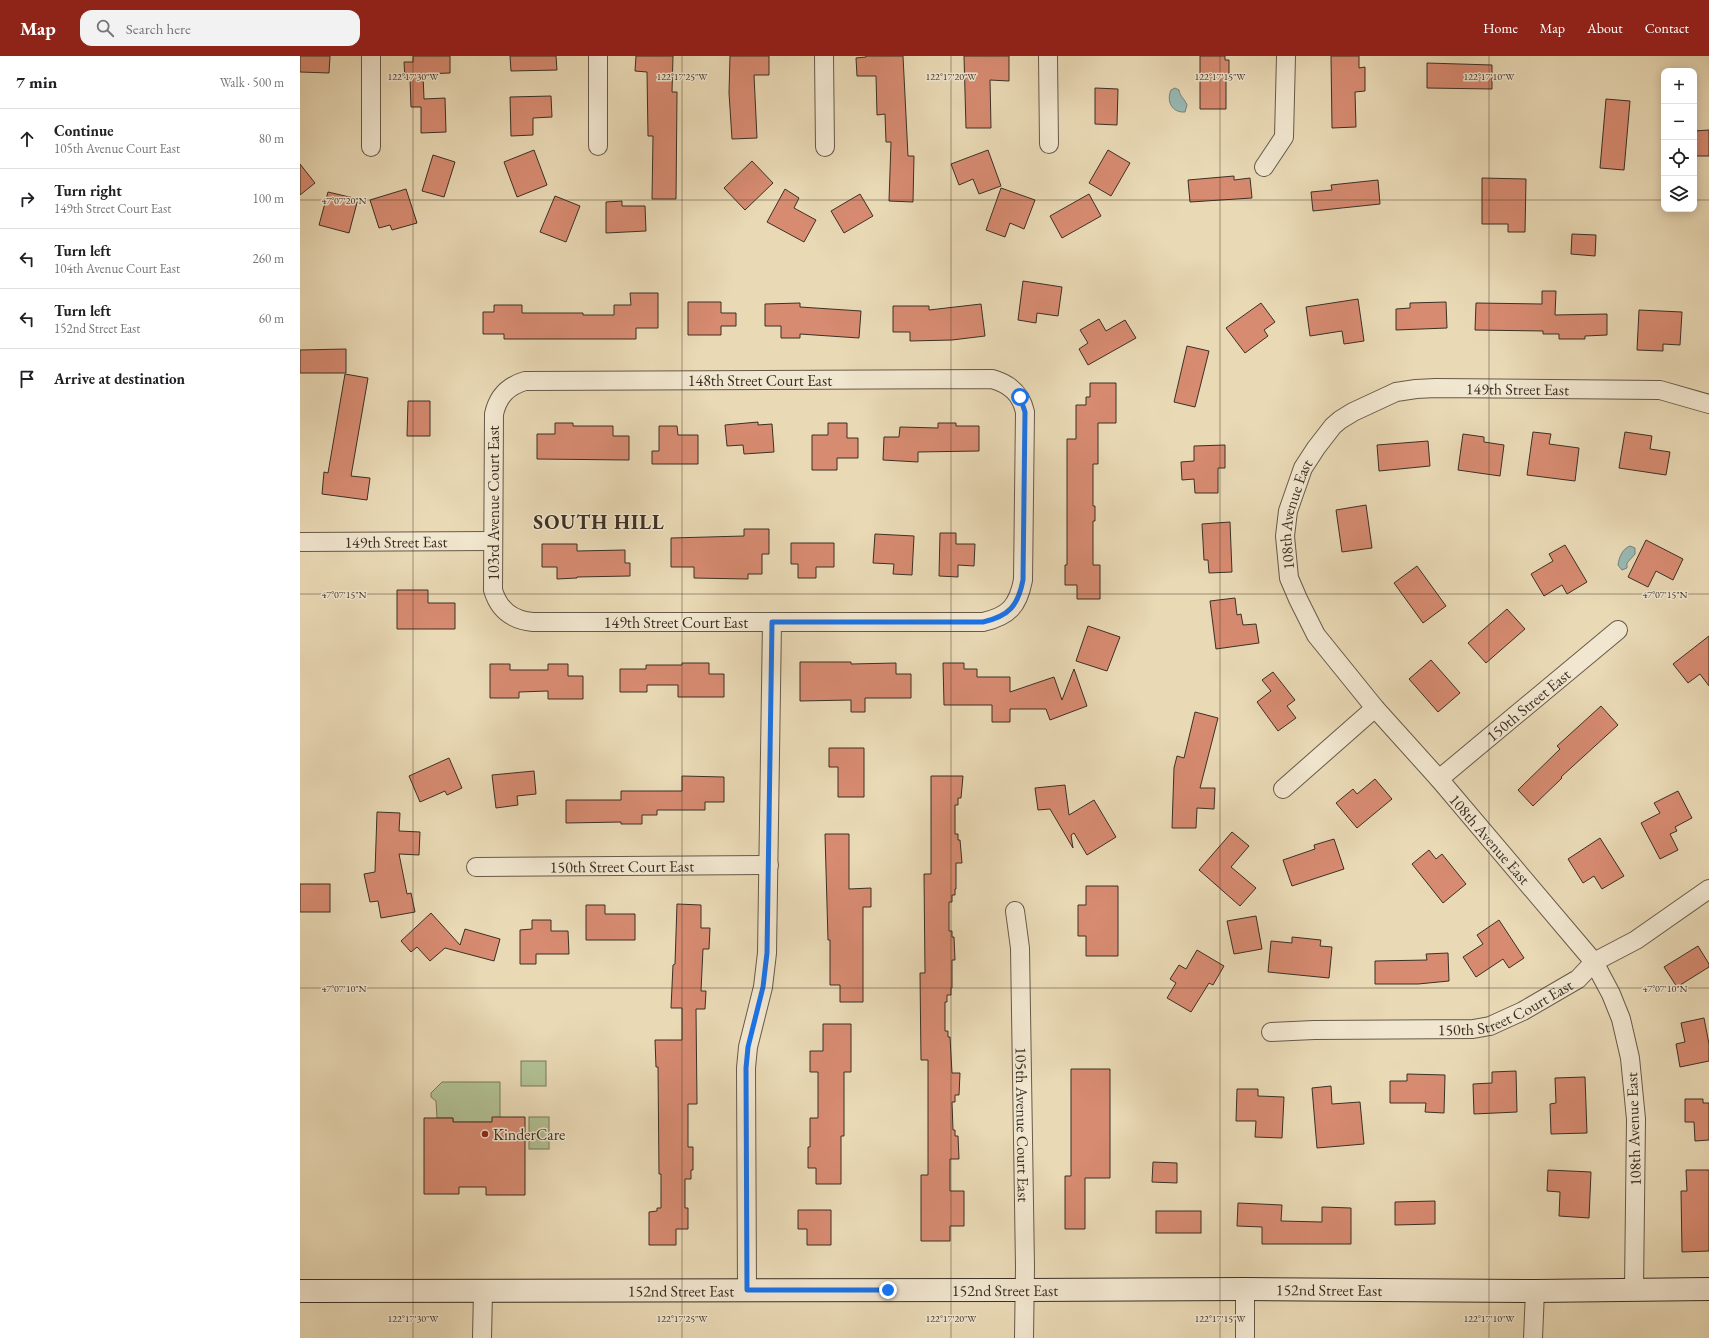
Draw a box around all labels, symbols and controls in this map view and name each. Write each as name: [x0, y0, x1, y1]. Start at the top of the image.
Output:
search box: [80, 10, 360, 46]
text: Map: [20, 16, 56, 41]
icon: search: [94, 17, 116, 39]
text: Search here: [126, 19, 191, 38]
text: Home: [1483, 19, 1518, 37]
text: Map: [1540, 19, 1565, 37]
text: About: [1587, 19, 1623, 37]
text: Contact: [1645, 19, 1689, 37]
map controls: [1661, 68, 1697, 212]
button: +: [1661, 68, 1697, 104]
text: 122°17'30"W: [388, 70, 439, 83]
text: 122°17'25"W: [657, 70, 708, 83]
text: 122°17'20"W: [926, 70, 977, 83]
text: 122°17'15"W: [1195, 70, 1246, 83]
text: 122°17'10"W: [1464, 70, 1515, 83]
text: 7 min: [16, 71, 57, 93]
text: Walk · 500 m: [220, 74, 284, 91]
button: −: [1661, 104, 1697, 140]
text: Continue: [54, 121, 114, 140]
icon: ahead: [16, 128, 38, 150]
text: 80 m: [259, 130, 284, 147]
text: 105th Avenue Court East: [54, 140, 180, 157]
button: locate: [1661, 140, 1697, 176]
button: layers: [1661, 176, 1697, 212]
text: Turn right: [54, 181, 122, 200]
icon: right: [16, 188, 38, 210]
text: 100 m: [253, 190, 284, 207]
text: 47°07'20"N: [322, 194, 367, 207]
text: 149th Street Court East: [54, 200, 171, 217]
text: Turn left: [54, 241, 111, 260]
icon: left: [16, 248, 38, 270]
text: 260 m: [253, 250, 284, 267]
text: 104th Avenue Court East: [54, 260, 180, 277]
text: Turn left: [54, 301, 111, 320]
icon: left: [16, 308, 38, 330]
text: 60 m: [259, 310, 284, 327]
text: 152nd Street East: [54, 320, 140, 337]
icon: arrive: [16, 368, 38, 390]
text: Arrive at destination: [54, 369, 185, 388]
street label: 148th Street Court East: [688, 370, 832, 391]
street label: 149th Street East: [1466, 378, 1569, 400]
route start: [1011, 388, 1029, 406]
street label: 103rd Avenue Court East: [483, 425, 504, 581]
street label: 108th Avenue East: [1275, 455, 1317, 571]
district label: SOUTH HILL: [533, 509, 665, 535]
street label: 149th Street East: [344, 531, 448, 553]
text: 47°07'15"N: [322, 588, 367, 601]
text: 47°07'15"N: [1643, 588, 1688, 601]
street label: 149th Street Court East: [604, 612, 748, 633]
street label: 150th Street East: [1482, 664, 1575, 746]
street label: 108th Avenue East: [1444, 789, 1535, 889]
street label: 150th Street Court East: [550, 856, 694, 877]
street label: 150th Street Court East: [1438, 974, 1577, 1040]
text: 47°07'10"N: [322, 982, 367, 995]
text: 47°07'10"N: [1643, 982, 1688, 995]
street label: 105th Avenue Court East: [1011, 1047, 1034, 1202]
street label: 108th Avenue East: [1621, 1072, 1646, 1186]
place label: KinderCare: [493, 1124, 565, 1145]
marker: KinderCare: [480, 1129, 490, 1139]
street label: 152nd Street East: [1276, 1279, 1382, 1301]
street label: 152nd Street East: [628, 1280, 734, 1302]
street label: 152nd Street East: [952, 1280, 1058, 1301]
route end: [879, 1281, 897, 1299]
text: 122°17'30"W: [388, 1312, 439, 1325]
text: 122°17'25"W: [657, 1312, 708, 1325]
text: 122°17'20"W: [926, 1312, 977, 1325]
text: 122°17'15"W: [1195, 1312, 1246, 1325]
text: 122°17'10"W: [1464, 1312, 1515, 1325]

